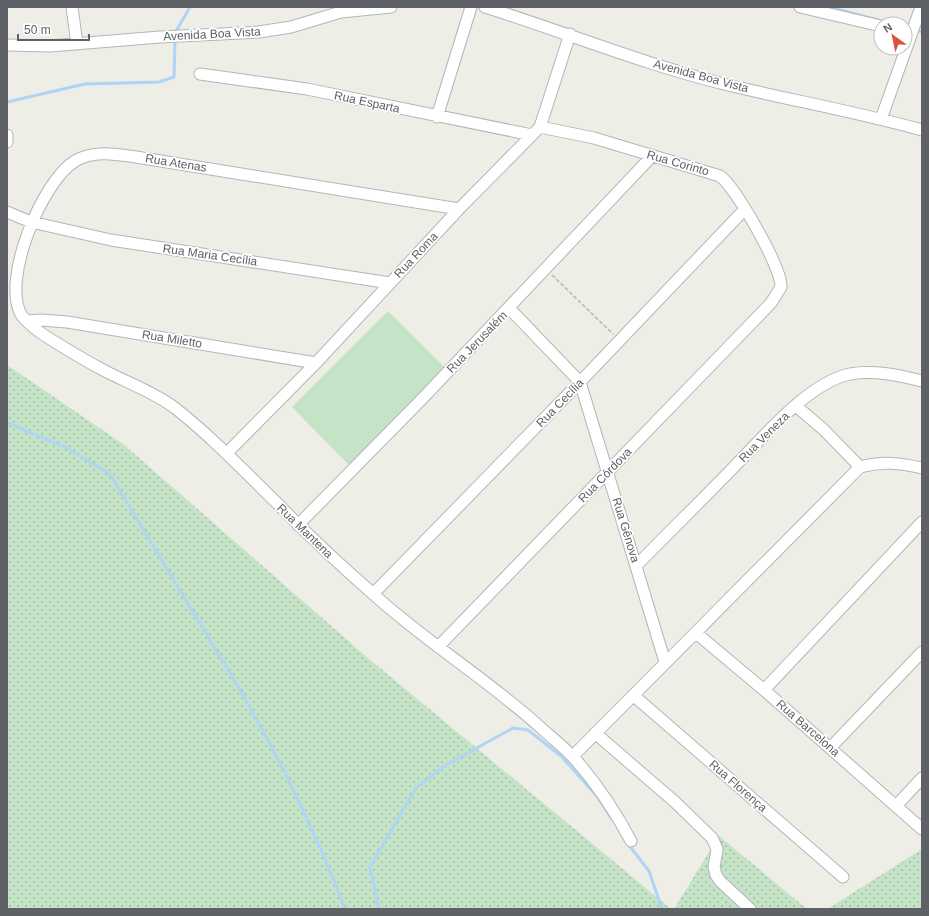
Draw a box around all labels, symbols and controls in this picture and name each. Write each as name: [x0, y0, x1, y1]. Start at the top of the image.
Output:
scale bar: [18, 16, 89, 42]
north arrow: [873, 16, 913, 56]
text: N: [881, 20, 894, 35]
text: 50 m: [24, 23, 51, 37]
street label: Avenida Boa Vista: [163, 24, 261, 44]
street label: Avenida Boa Vista: [652, 57, 750, 95]
street label: Rua Esparta: [333, 88, 401, 116]
street label: Rua Corinto: [645, 147, 711, 179]
street label: Rua Atenas: [144, 151, 208, 175]
street label: Rua Roma: [391, 229, 441, 281]
street label: Rua Maria Cecília: [162, 241, 259, 269]
street label: Rua Jerusalém: [444, 308, 510, 376]
street label: Rua Miletto: [141, 327, 203, 351]
street label: Rua Cecília: [533, 376, 587, 430]
street label: Rua Veneza: [736, 409, 792, 465]
street label: Rua Córdova: [575, 444, 635, 505]
street label: Rua Gênova: [609, 496, 643, 565]
street label: Rua Mantena: [274, 501, 336, 561]
street label: Rua Barcelona: [773, 697, 843, 760]
street label: Rua Florença: [706, 757, 770, 815]

